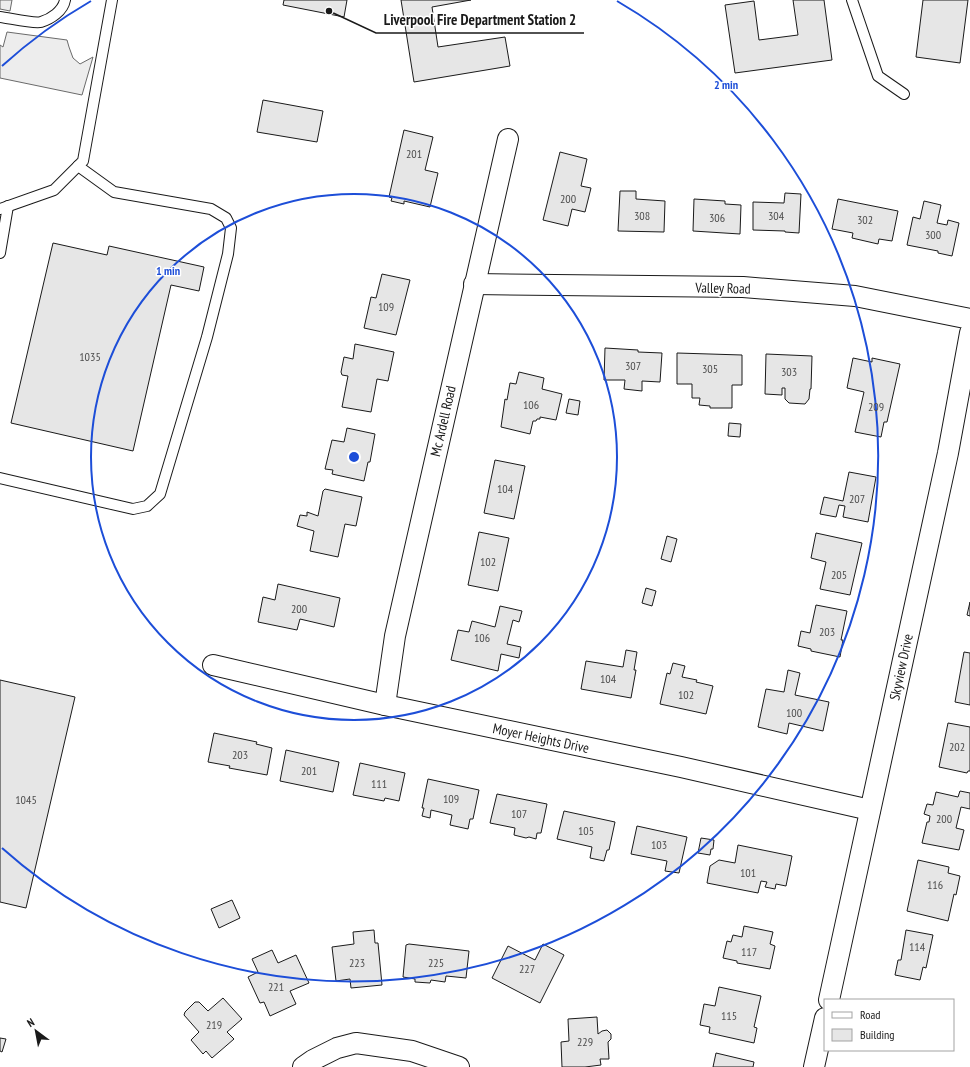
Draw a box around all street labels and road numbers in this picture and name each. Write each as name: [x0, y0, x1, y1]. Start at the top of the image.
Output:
street label: Valley Road: [694, 279, 751, 297]
street label: Mc Ardell Road: [426, 384, 460, 458]
street label: Skyview Drive: [885, 632, 917, 702]
street label: Moyer Heights Drive: [491, 719, 591, 757]

